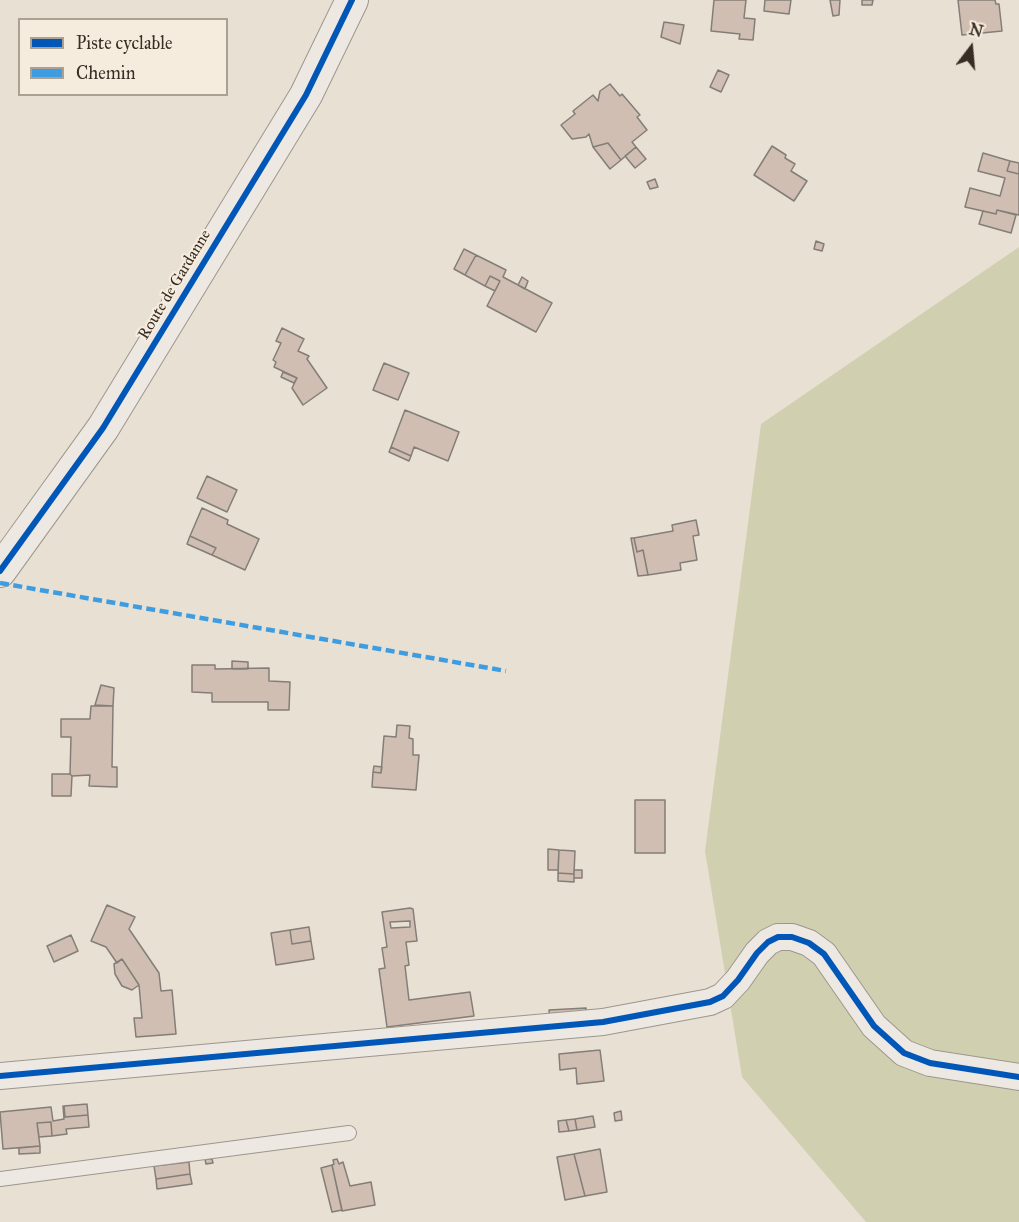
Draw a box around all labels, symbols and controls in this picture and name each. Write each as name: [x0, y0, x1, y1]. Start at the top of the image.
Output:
legend: [18, 18, 228, 96]
north arrow: [941, 18, 1001, 78]
text: N: [967, 19, 985, 41]
text: Piste cyclable: [76, 32, 173, 54]
text: Chemin: [76, 62, 136, 84]
street label: Route de Gardanne: [135, 227, 215, 343]

